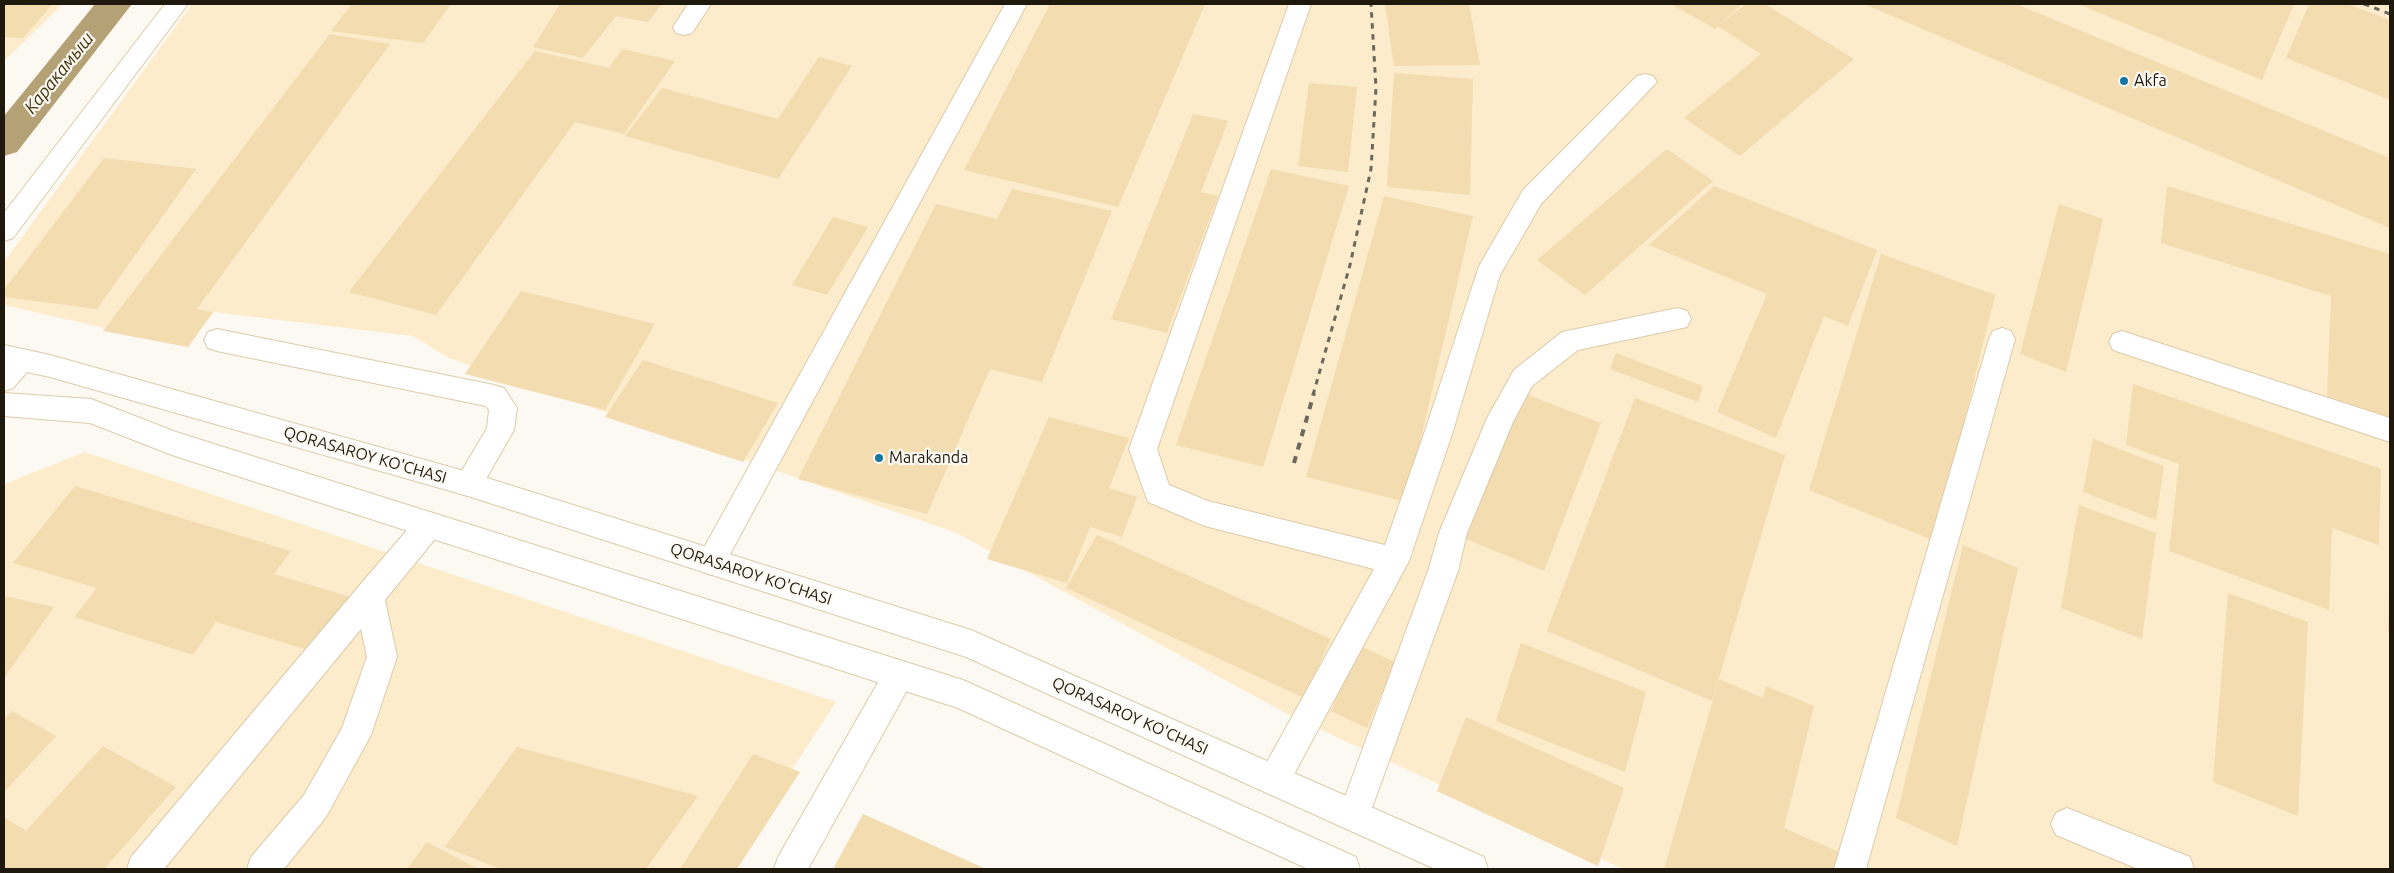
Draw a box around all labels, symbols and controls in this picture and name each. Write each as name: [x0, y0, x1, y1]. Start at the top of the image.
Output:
water label: Каракамыш: [20, 28, 98, 118]
place label: Akfa: [2134, 71, 2167, 91]
marker: Akfa: [2118, 75, 2130, 87]
street label: QORASAROY KO'CHASI: [281, 423, 449, 487]
place label: Marakanda: [889, 448, 968, 468]
marker: Marakanda: [873, 452, 885, 464]
street label: QORASAROY KO'CHASI: [668, 539, 834, 609]
street label: QORASAROY KO'CHASI: [1049, 673, 1211, 759]

